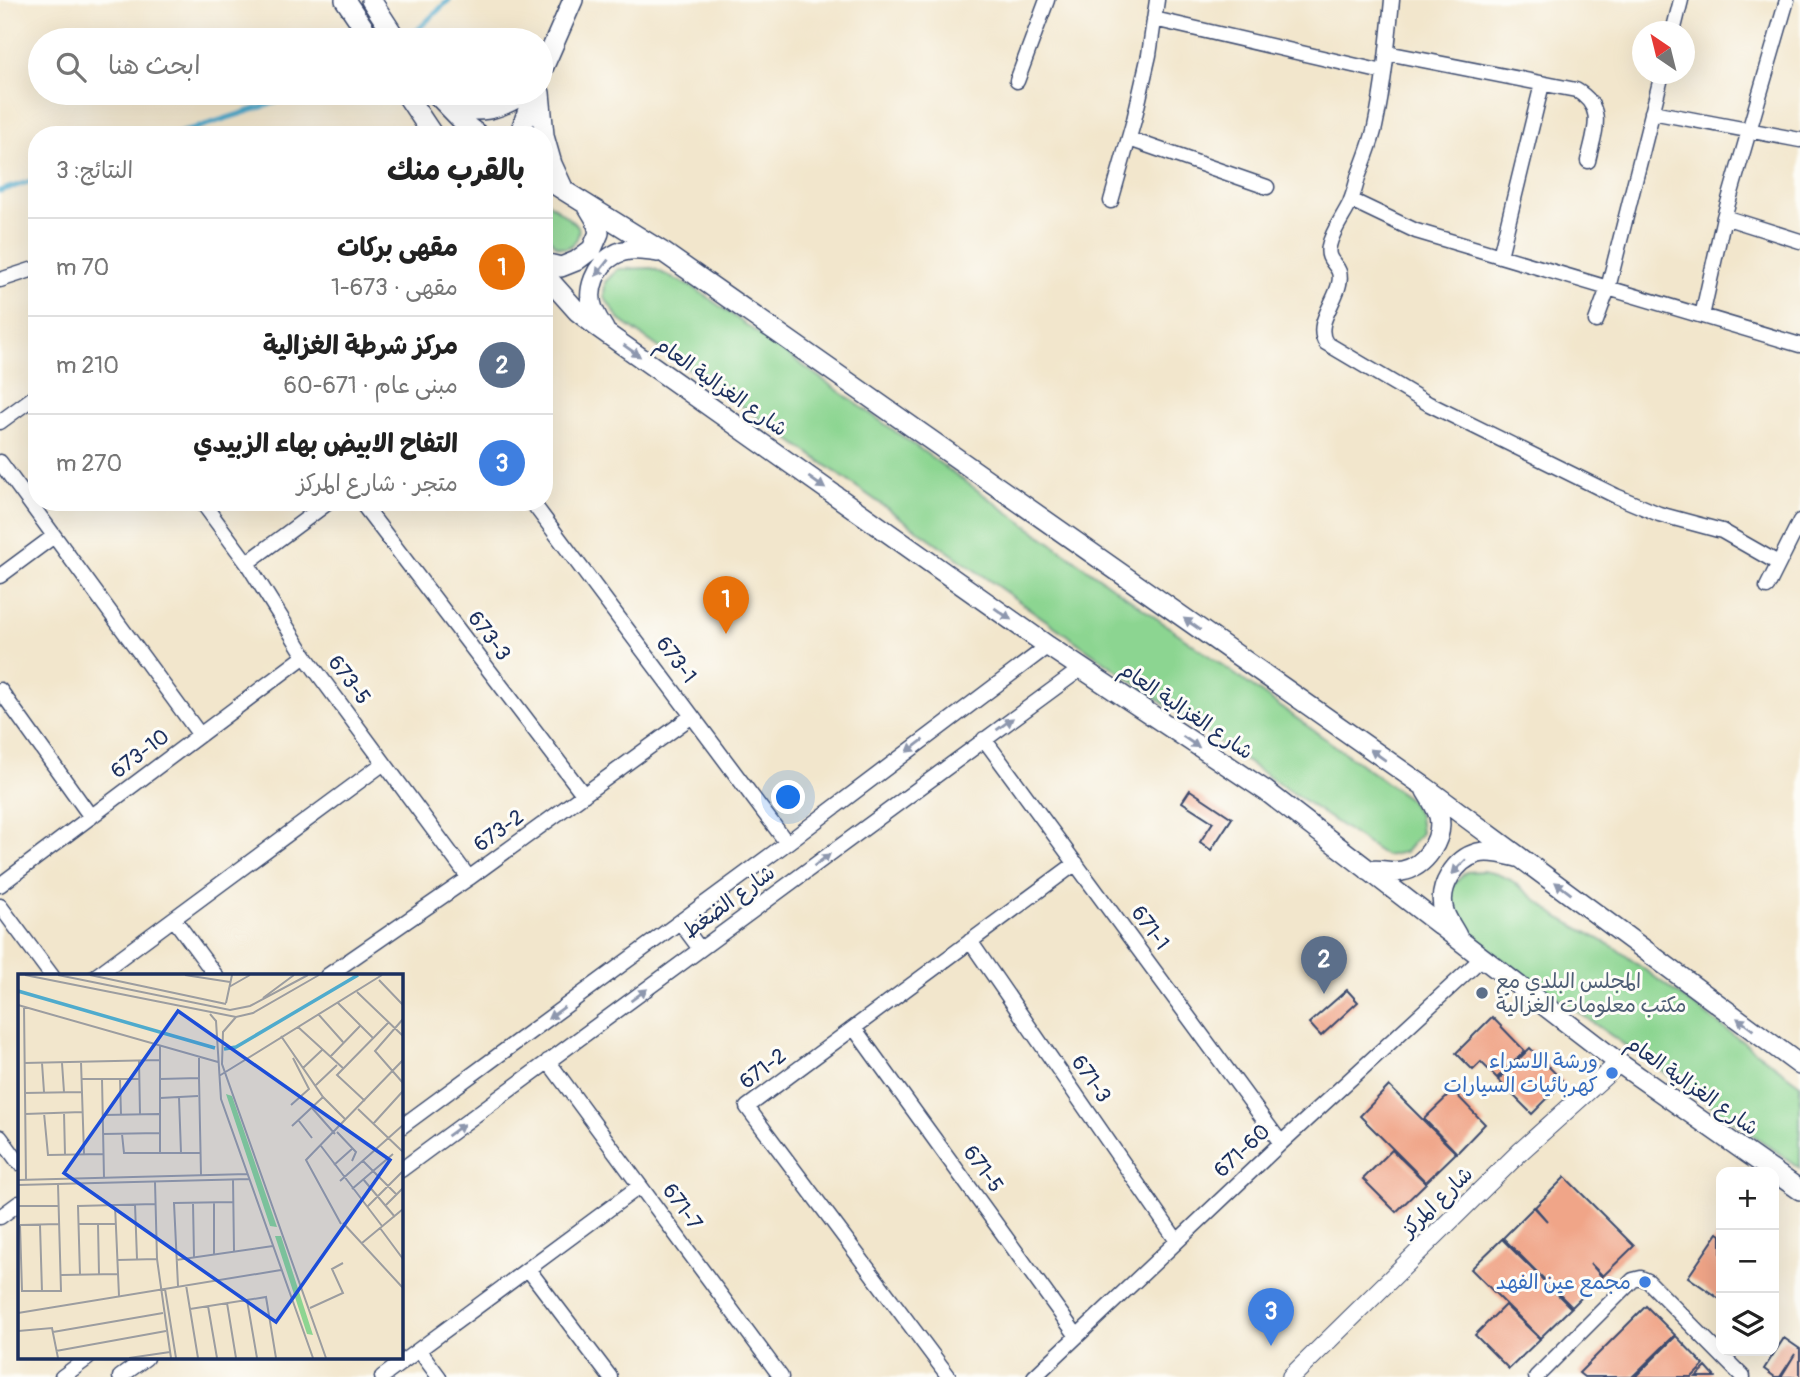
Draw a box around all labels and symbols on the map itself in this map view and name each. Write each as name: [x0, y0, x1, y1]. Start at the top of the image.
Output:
north arrow: [1632, 21, 1695, 84]
one-way arrow: [594, 259, 609, 277]
street label: شارع الغزالية العام: [648, 331, 793, 444]
one-way arrow: [623, 344, 641, 358]
one-way arrow: [808, 476, 826, 490]
pin: 1: [703, 576, 749, 634]
street label: 673-3: [462, 606, 516, 666]
one-way arrow: [994, 607, 1012, 621]
one-way arrow: [1183, 617, 1201, 631]
street label: 673-1: [650, 631, 702, 689]
street label: 673-5: [322, 650, 376, 710]
street label: شارع الغزالية العام: [1113, 656, 1258, 767]
one-way arrow: [996, 717, 1014, 731]
street label: 673-10: [105, 723, 175, 785]
one-way arrow: [1182, 735, 1200, 749]
one-way arrow: [906, 739, 924, 753]
one-way arrow: [1369, 748, 1387, 762]
your location: [771, 780, 805, 814]
street label: 673-2: [469, 804, 529, 858]
one-way arrow: [813, 853, 831, 867]
one-way arrow: [1451, 858, 1467, 875]
street label: شارع الضغط: [677, 859, 781, 945]
one-way arrow: [1554, 882, 1572, 896]
street label: 671-1: [1125, 900, 1175, 956]
pin: 2: [1301, 936, 1347, 994]
place label: المجلس البلدي مع مكتب معلومات الغزالية: [1496, 968, 1686, 1019]
inset map: [18, 974, 402, 1360]
marker: المجلس البلدي مع مكتب معلومات الغزالية: [1474, 985, 1490, 1001]
one-way arrow: [630, 988, 648, 1002]
one-way arrow: [547, 1006, 565, 1021]
one-way arrow: [1736, 1017, 1754, 1031]
street label: شارع الغزالية العام: [1619, 1030, 1764, 1143]
street label: 671-2: [734, 1043, 792, 1095]
place label: ورشة الاسراء كهربائيات السيارات: [1443, 1048, 1598, 1099]
street label: 671-3: [1065, 1050, 1117, 1108]
marker: ورشة الاسراء كهربائيات السيارات: [1604, 1065, 1620, 1081]
street label: 671-60: [1208, 1118, 1276, 1184]
one-way arrow: [447, 1123, 465, 1137]
street label: 671-5: [957, 1140, 1009, 1198]
street label: شارع المركز: [1394, 1161, 1480, 1245]
street label: 671-7: [656, 1178, 708, 1236]
place label: مجمع عين الفهد: [1496, 1269, 1631, 1297]
marker: مجمع عين الفهد: [1637, 1274, 1653, 1290]
pin: 3: [1248, 1288, 1294, 1346]

